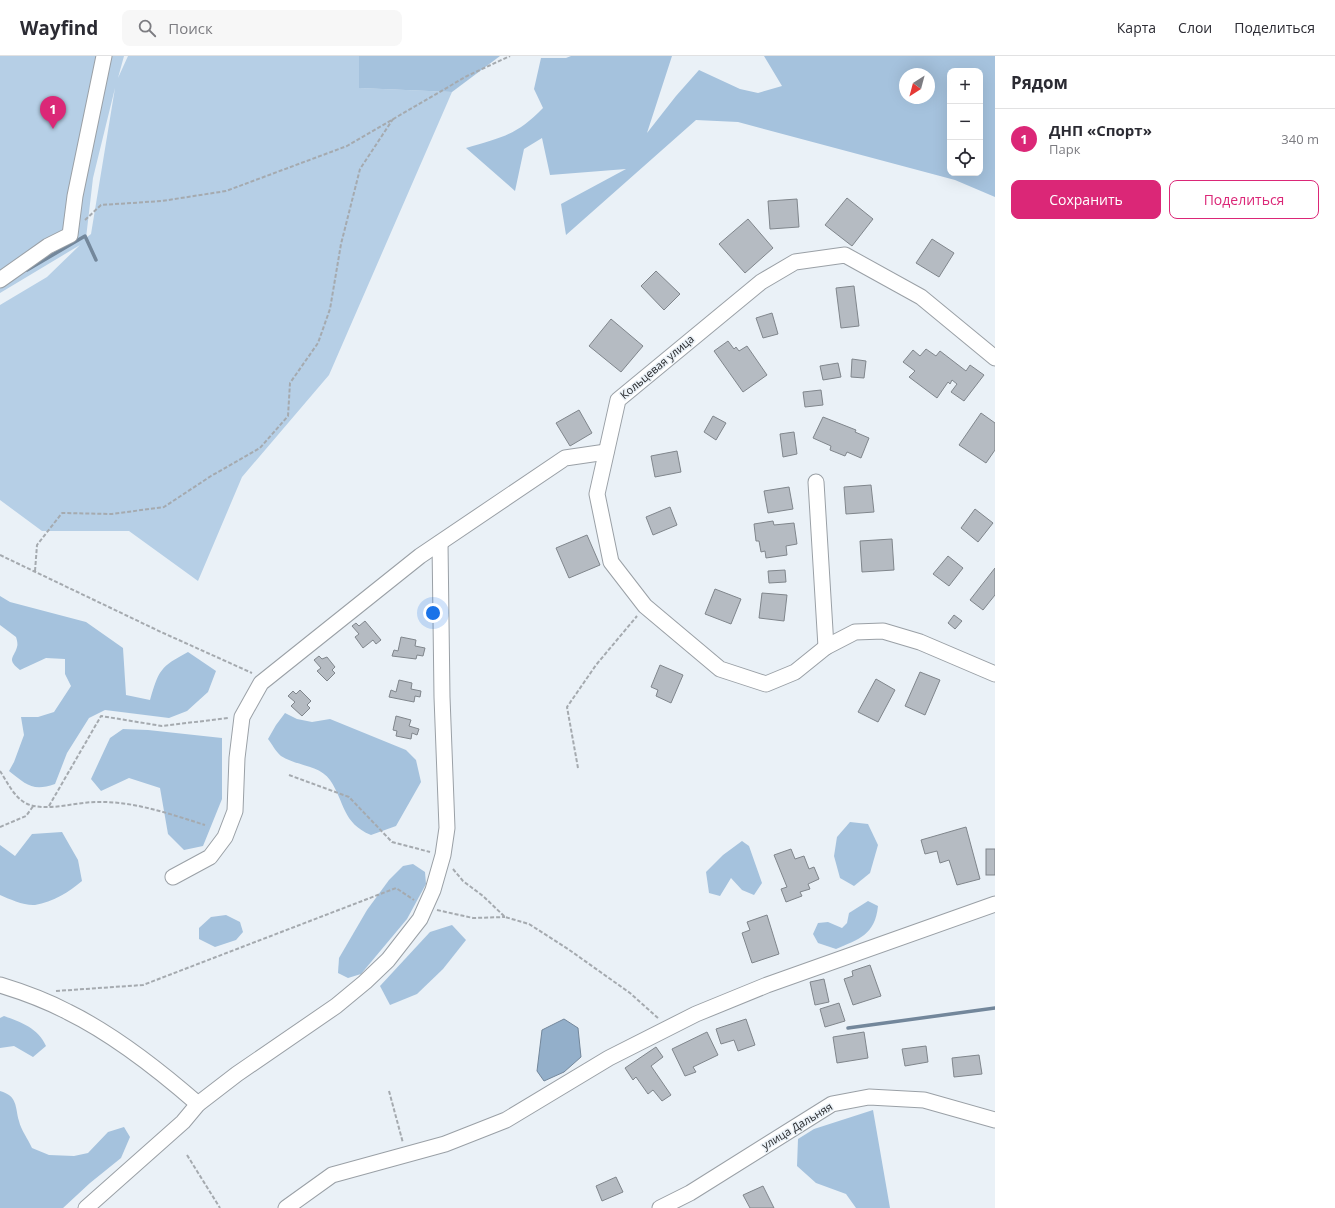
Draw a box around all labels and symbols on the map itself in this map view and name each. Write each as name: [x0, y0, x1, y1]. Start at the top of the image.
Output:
north arrow: [899, 68, 935, 104]
pin: 1: [40, 96, 66, 129]
street label: Кольцевая улица: [616, 331, 697, 402]
your location: [423, 603, 443, 623]
street label: улица Дальняя: [758, 1098, 835, 1153]

